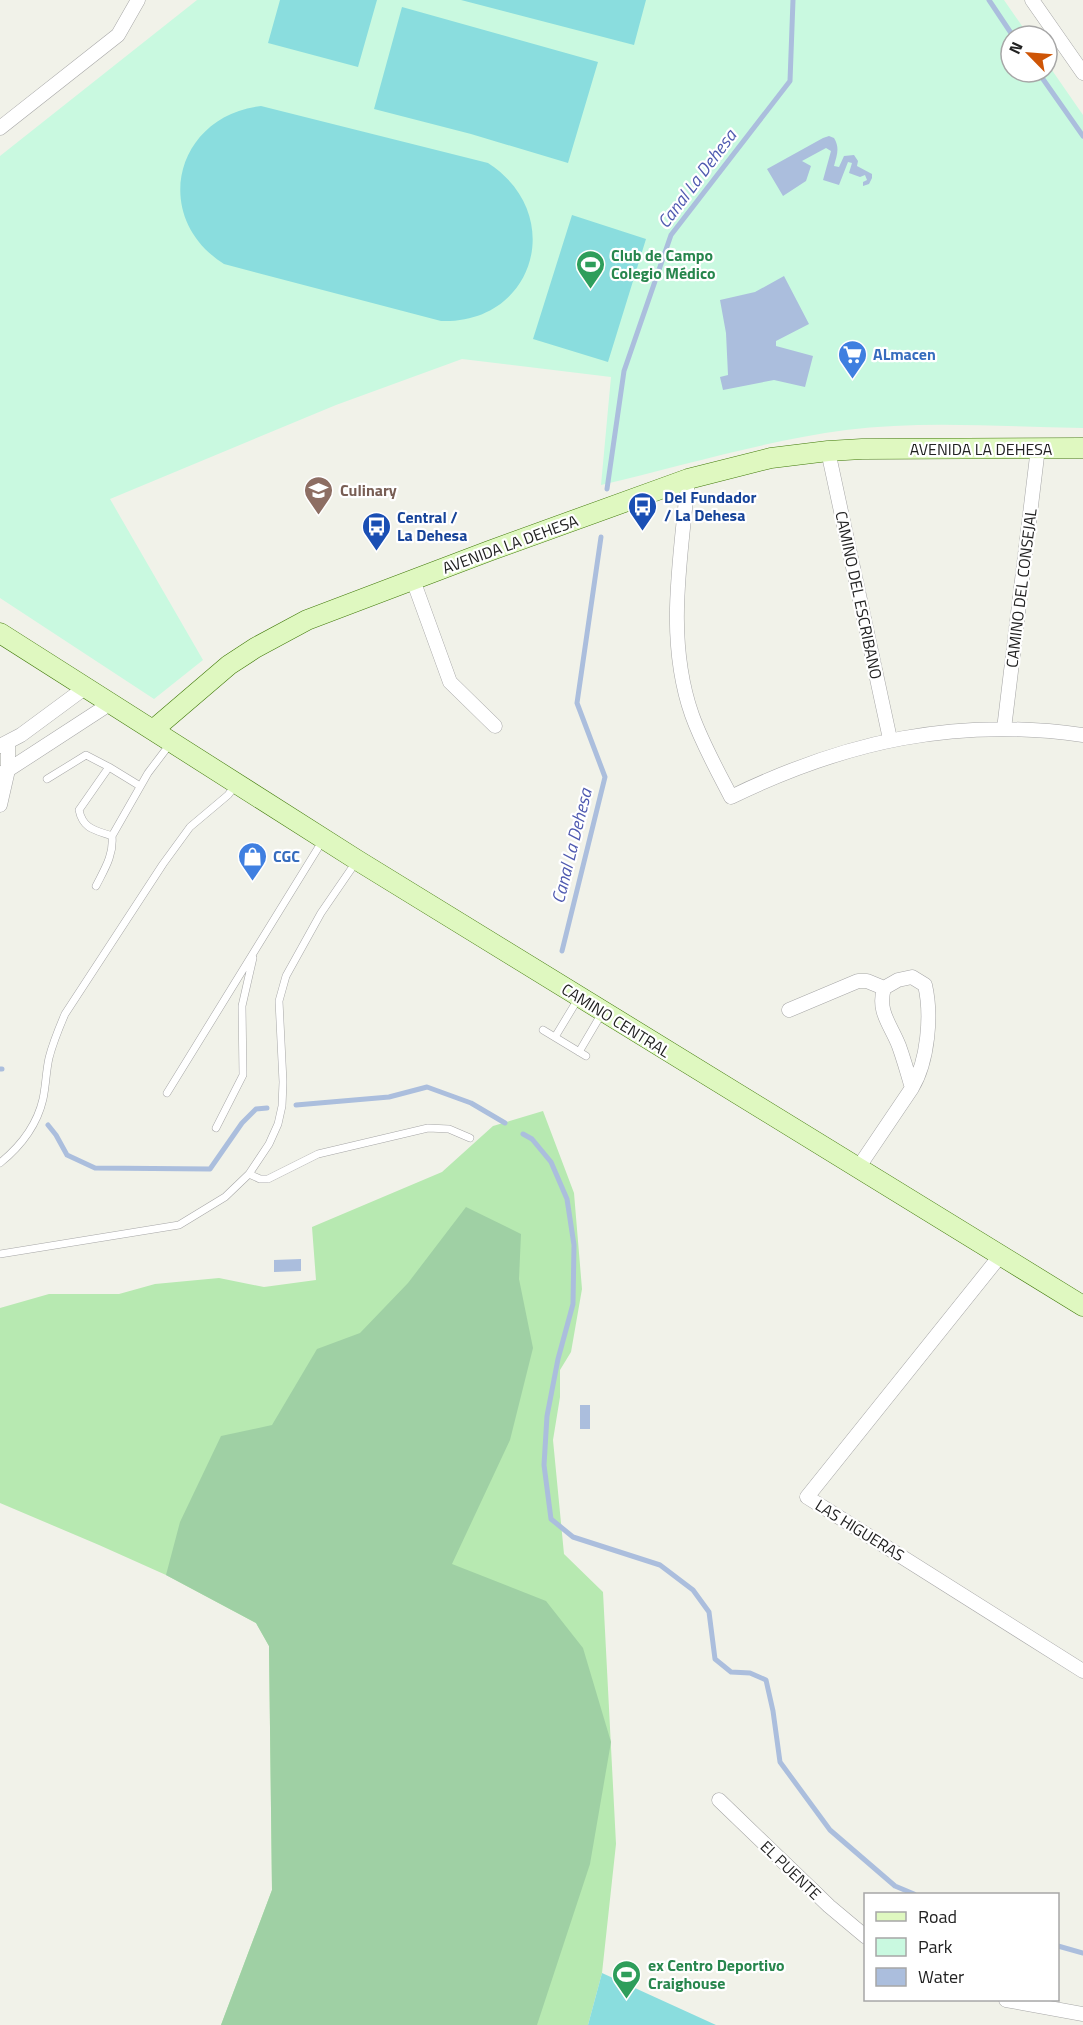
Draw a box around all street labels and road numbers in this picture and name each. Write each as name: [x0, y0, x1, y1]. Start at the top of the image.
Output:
street label: AVENIDA LA DEHESA: [910, 437, 1053, 461]
street label: CAMINO DEL CONSEJAL: [999, 507, 1043, 669]
street label: AVENIDA LA DEHESA: [439, 508, 582, 580]
street label: CAMINO DEL ESCRIBANO: [829, 509, 889, 681]
street label: CAMINO CENTRAL: [557, 977, 675, 1063]
street label: LAS HIGUERAS: [811, 1493, 909, 1567]
street label: EL PUENTE: [755, 1835, 827, 1905]

